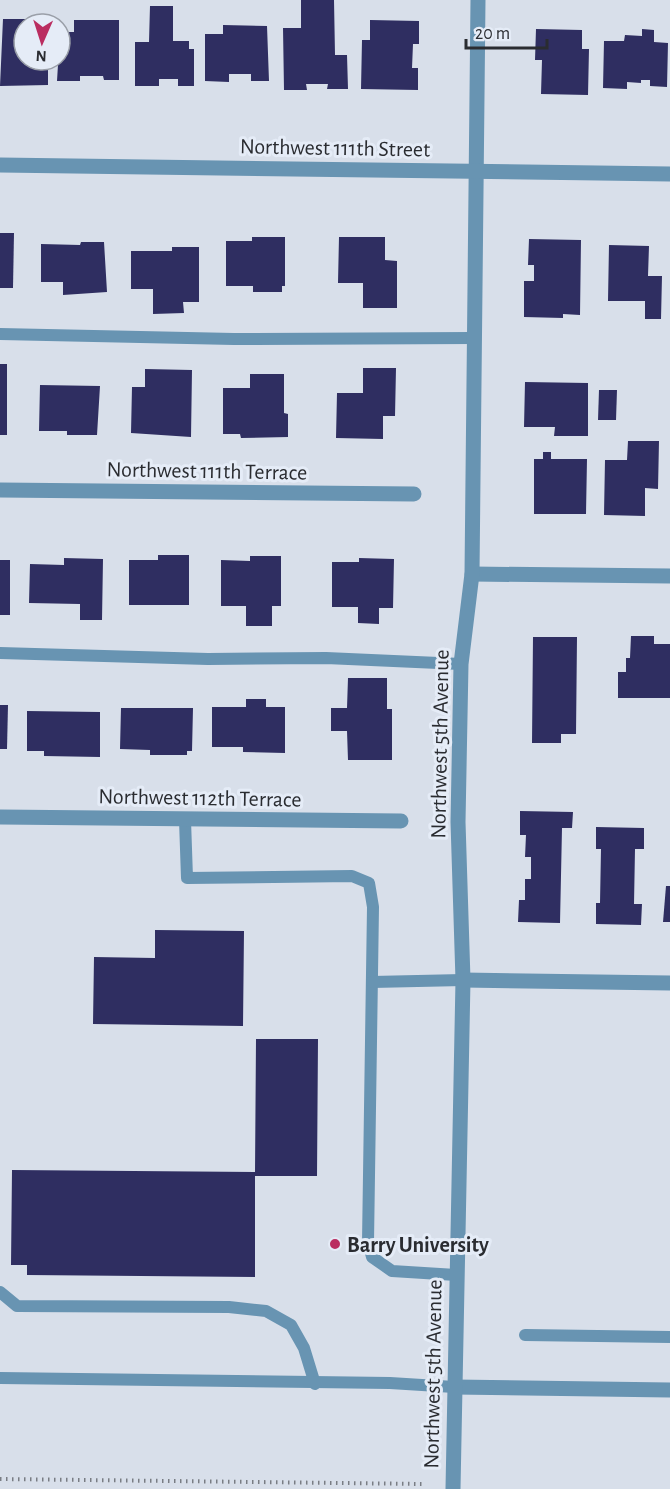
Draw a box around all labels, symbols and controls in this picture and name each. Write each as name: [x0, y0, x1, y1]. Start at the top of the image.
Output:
north arrow: [12, 12, 72, 72]
scale bar: [466, 12, 547, 50]
text: 20 m: [475, 25, 510, 43]
text: N: [35, 48, 47, 64]
street label: Northwest 111th Street: [240, 135, 430, 161]
street label: Northwest 111th Terrace: [106, 458, 308, 484]
street label: Northwest 5th Avenue: [427, 649, 453, 839]
street label: Northwest 112th Terrace: [98, 785, 302, 811]
place label: Barry University: [347, 1234, 489, 1257]
marker: Barry University: [328, 1237, 342, 1251]
street label: Northwest 5th Avenue: [420, 1279, 446, 1469]

